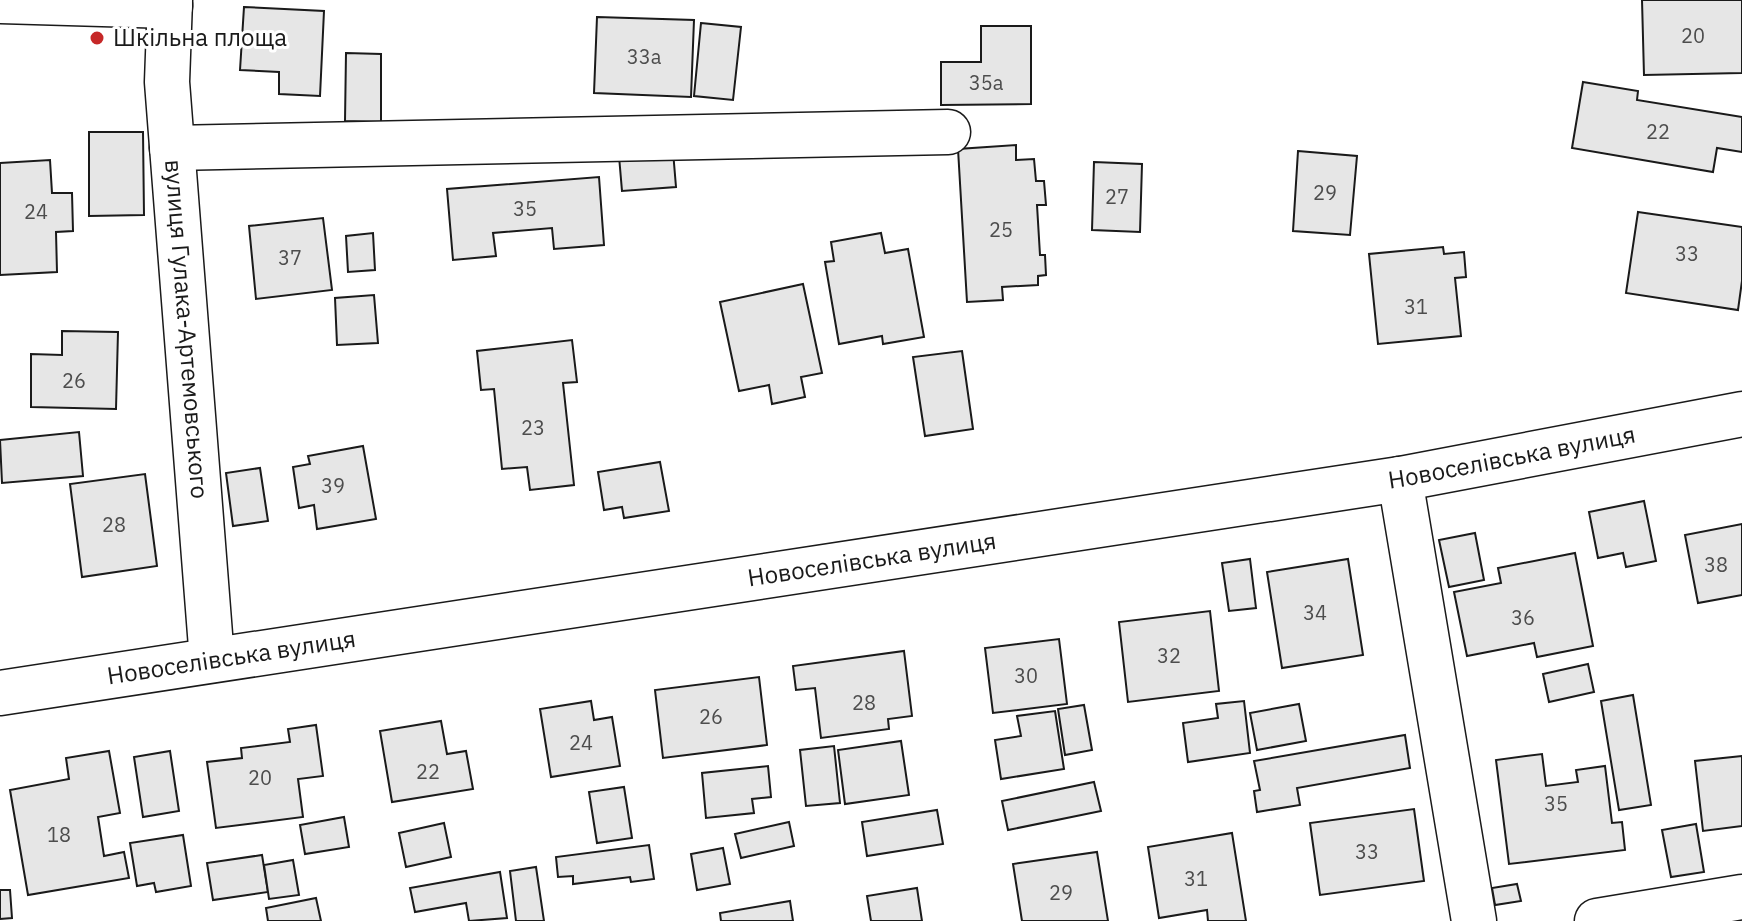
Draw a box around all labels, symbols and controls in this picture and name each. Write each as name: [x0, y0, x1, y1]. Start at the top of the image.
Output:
place label: Шкільна площа: [113, 21, 287, 53]
house number: 20: [1681, 22, 1705, 49]
marker: Шкільна площа: [88, 29, 106, 47]
house number: 33а: [627, 43, 662, 70]
house number: 35а: [969, 69, 1004, 96]
house number: 22: [1646, 118, 1670, 145]
street label: вулиця Гулака-Артемовського: [158, 158, 216, 500]
house number: 29: [1313, 179, 1337, 206]
house number: 27: [1105, 183, 1129, 210]
house number: 35: [513, 195, 537, 222]
house number: 24: [24, 198, 48, 225]
house number: 25: [989, 216, 1013, 243]
house number: 33: [1675, 240, 1699, 267]
house number: 37: [278, 244, 302, 271]
house number: 31: [1404, 293, 1428, 320]
house number: 26: [62, 367, 86, 394]
house number: 23: [521, 414, 545, 441]
street label: Новоселівська вулиця: [1386, 418, 1638, 496]
house number: 39: [321, 472, 345, 499]
house number: 28: [102, 511, 126, 538]
street label: Новоселівська вулиця: [745, 524, 998, 594]
house number: 38: [1704, 551, 1728, 578]
house number: 34: [1303, 599, 1327, 626]
house number: 36: [1511, 604, 1535, 631]
street label: Новоселівська вулиця: [105, 622, 358, 691]
house number: 32: [1157, 642, 1181, 669]
house number: 30: [1014, 662, 1038, 689]
house number: 28: [852, 689, 876, 716]
house number: 26: [699, 703, 723, 730]
house number: 24: [569, 729, 593, 756]
house number: 22: [416, 758, 440, 785]
house number: 20: [248, 764, 272, 791]
house number: 35: [1544, 790, 1568, 817]
house number: 18: [47, 821, 71, 848]
house number: 33: [1355, 838, 1379, 865]
house number: 31: [1184, 865, 1208, 892]
house number: 29: [1049, 879, 1073, 906]

